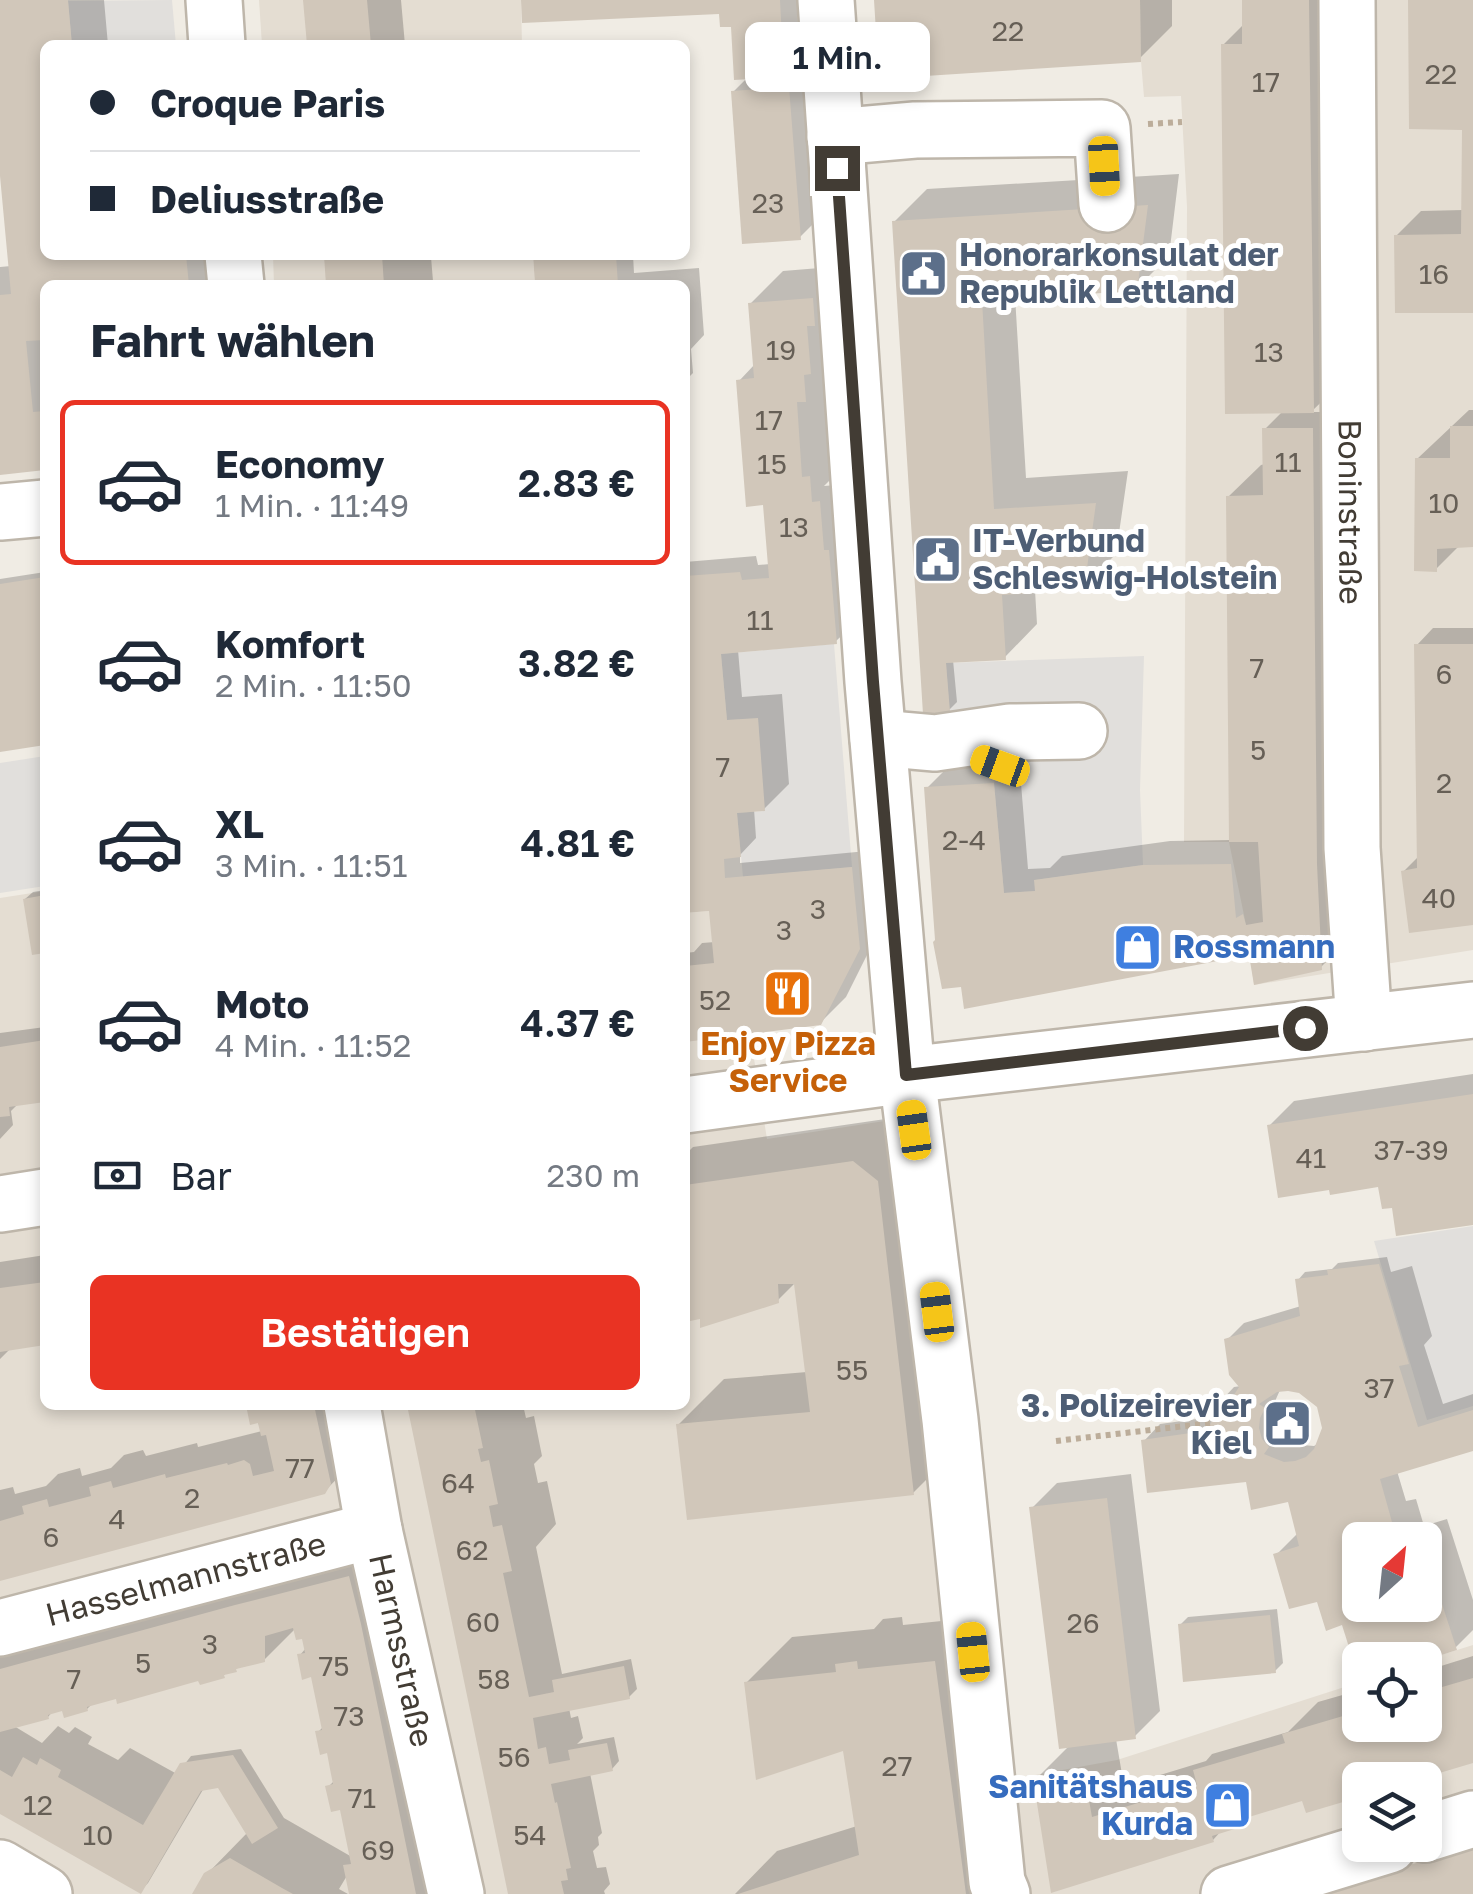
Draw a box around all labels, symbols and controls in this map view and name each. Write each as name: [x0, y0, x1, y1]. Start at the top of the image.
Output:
house number: 22: [992, 14, 1024, 47]
callout: 1 Min.: [744, 23, 930, 93]
text: 1 Min.: [792, 38, 883, 76]
house number: 22: [1425, 57, 1457, 90]
house number: 17: [1252, 65, 1280, 98]
text: Croque Paris: [150, 80, 385, 125]
car: [1087, 135, 1121, 197]
route end: [815, 146, 860, 191]
text: Deliusstraße: [150, 176, 384, 221]
house number: 23: [752, 186, 784, 219]
place label: Honorarkonsulat der Republik Lettland: [959, 235, 1279, 310]
public building icon: Honorarkonsulat der Republik Lettland: [898, 247, 950, 299]
house number: 16: [1419, 257, 1449, 290]
text: Fahrt wählen: [90, 313, 375, 367]
house number: 19: [766, 333, 796, 366]
house number: 13: [1254, 335, 1284, 368]
house number: 17: [755, 403, 783, 436]
street label: Boninstraße: [1331, 419, 1371, 605]
icon: car: [95, 438, 185, 528]
text: Economy: [215, 441, 384, 486]
house number: 11: [1274, 445, 1302, 478]
house number: 15: [757, 447, 787, 480]
text: 2.83 €: [518, 460, 635, 505]
text: 1 Min. · 11:49: [215, 486, 409, 524]
house number: 10: [1429, 486, 1459, 519]
house number: 13: [779, 510, 809, 543]
place label: IT-Verbund Schleswig-Holstein: [972, 521, 1277, 596]
public building icon: IT-Verbund Schleswig-Holstein: [911, 533, 963, 585]
house number: 11: [746, 603, 774, 636]
icon: car: [95, 618, 185, 708]
text: Komfort: [215, 621, 365, 666]
text: 3.82 €: [518, 640, 635, 685]
house number: 7: [1250, 651, 1264, 684]
house number: 6: [1436, 657, 1452, 690]
text: 2 Min. · 11:50: [215, 666, 412, 704]
house number: 5: [1250, 733, 1266, 766]
car: [967, 742, 1033, 790]
house number: 7: [716, 750, 730, 783]
house number: 2: [1436, 766, 1452, 799]
icon: car: [95, 798, 185, 888]
text: XL: [215, 801, 264, 846]
text: 4.81 €: [521, 820, 635, 865]
house number: 2-4: [942, 823, 986, 856]
text: 3 Min. · 11:51: [215, 846, 407, 884]
house number: 40: [1422, 881, 1456, 914]
house number: 3: [810, 892, 826, 925]
house number: 3: [776, 913, 792, 946]
shop icon: Rossmann: [1112, 921, 1164, 973]
place label: Rossmann: [1173, 927, 1335, 965]
restaurant icon: Enjoy Pizza Service: [762, 968, 814, 1020]
icon: car: [95, 978, 185, 1068]
text: Moto: [215, 981, 309, 1026]
house number: 52: [699, 983, 731, 1016]
text: 4.37 €: [520, 1000, 635, 1045]
route start: [1283, 1006, 1328, 1051]
place label: Enjoy Pizza Service: [700, 1024, 876, 1099]
text: 4 Min. · 11:52: [215, 1026, 411, 1064]
car: [895, 1098, 933, 1162]
house number: 37-39: [1373, 1133, 1449, 1166]
house number: 41: [1296, 1141, 1326, 1174]
icon: cash: [90, 1148, 145, 1203]
text: Bar: [170, 1153, 232, 1198]
text: 230 m: [547, 1156, 640, 1194]
button: Bestätigen: [90, 1275, 640, 1390]
car: [918, 1280, 956, 1344]
house number: 55: [836, 1353, 868, 1386]
house number: 37: [1363, 1371, 1395, 1404]
place label: 3. Polizeirevier Kiel: [1021, 1386, 1252, 1461]
public building icon: 3. Polizeirevier Kiel: [1261, 1398, 1313, 1450]
house number: 77: [285, 1451, 315, 1484]
house number: 64: [441, 1466, 475, 1499]
house number: 2: [184, 1481, 200, 1514]
house number: 4: [108, 1502, 126, 1535]
house number: 6: [43, 1520, 59, 1553]
north arrow: [1342, 1522, 1442, 1622]
map controls: [1342, 1522, 1442, 1862]
street label: Hasselmannstraße: [41, 1523, 330, 1633]
house number: 62: [455, 1533, 489, 1566]
street label: Harmsstraße: [362, 1549, 442, 1750]
house number: 60: [466, 1605, 500, 1638]
house number: 26: [1066, 1606, 1100, 1639]
car: [955, 1621, 991, 1683]
house number: 3: [202, 1627, 218, 1660]
button: locate: [1342, 1642, 1442, 1742]
house number: 5: [135, 1646, 151, 1679]
house number: 75: [318, 1649, 350, 1682]
house number: 7: [67, 1662, 81, 1695]
house number: 58: [477, 1662, 511, 1695]
house number: 73: [333, 1699, 365, 1732]
house number: 56: [497, 1740, 531, 1773]
house number: 27: [881, 1749, 913, 1782]
button: layers: [1342, 1762, 1442, 1862]
place label: Sanitätshaus Kurda: [988, 1767, 1193, 1842]
shop icon: Sanitätshaus Kurda: [1202, 1779, 1254, 1831]
house number: 71: [348, 1781, 376, 1814]
house number: 12: [23, 1788, 53, 1821]
house number: 10: [83, 1818, 113, 1851]
house number: 54: [513, 1818, 547, 1851]
house number: 69: [361, 1833, 395, 1866]

